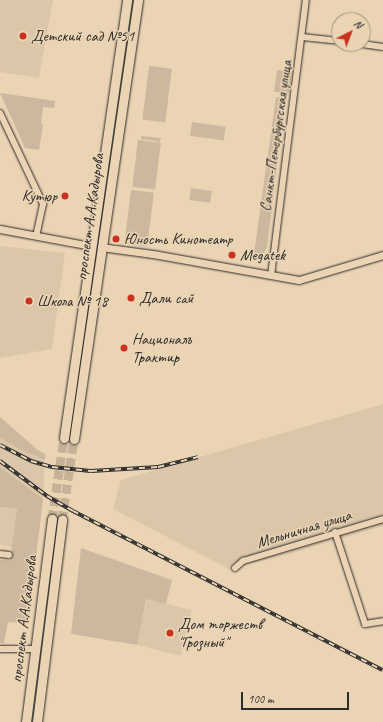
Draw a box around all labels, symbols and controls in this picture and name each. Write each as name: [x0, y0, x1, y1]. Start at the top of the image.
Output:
north arrow: [331, 12, 371, 52]
text: N: [351, 16, 366, 31]
place label: Детский сад №51: [31, 26, 134, 46]
marker: Детский сад №51: [18, 31, 28, 41]
street label: Санкт-Петербургская улица: [256, 58, 296, 214]
street label: проспект А.А.Кадырова: [72, 153, 108, 281]
place label: Кутюр: [22, 186, 57, 206]
marker: Кутюр: [60, 191, 70, 201]
place label: Юность Кинотеатр: [124, 229, 234, 249]
marker: Юность Кинотеатр: [111, 234, 121, 244]
place label: Megatek: [240, 245, 285, 265]
marker: Megatek: [227, 250, 237, 260]
place label: Дали сай: [139, 288, 194, 308]
place label: Школа № 18: [37, 291, 108, 311]
marker: Дали сай: [126, 293, 136, 303]
marker: Школа № 18: [24, 296, 34, 306]
place label: Националъ Трактир: [132, 329, 192, 367]
marker: Националъ Трактир: [119, 343, 129, 353]
street label: Мельничная улица: [254, 505, 354, 553]
street label: проспект А.А.Кадырова: [7, 555, 41, 683]
place label: Дом торжеств "Грозный": [178, 614, 260, 652]
marker: Дом торжеств "Грозный": [165, 628, 175, 638]
scale bar: [243, 684, 351, 710]
text: 100 m: [248, 691, 274, 707]

